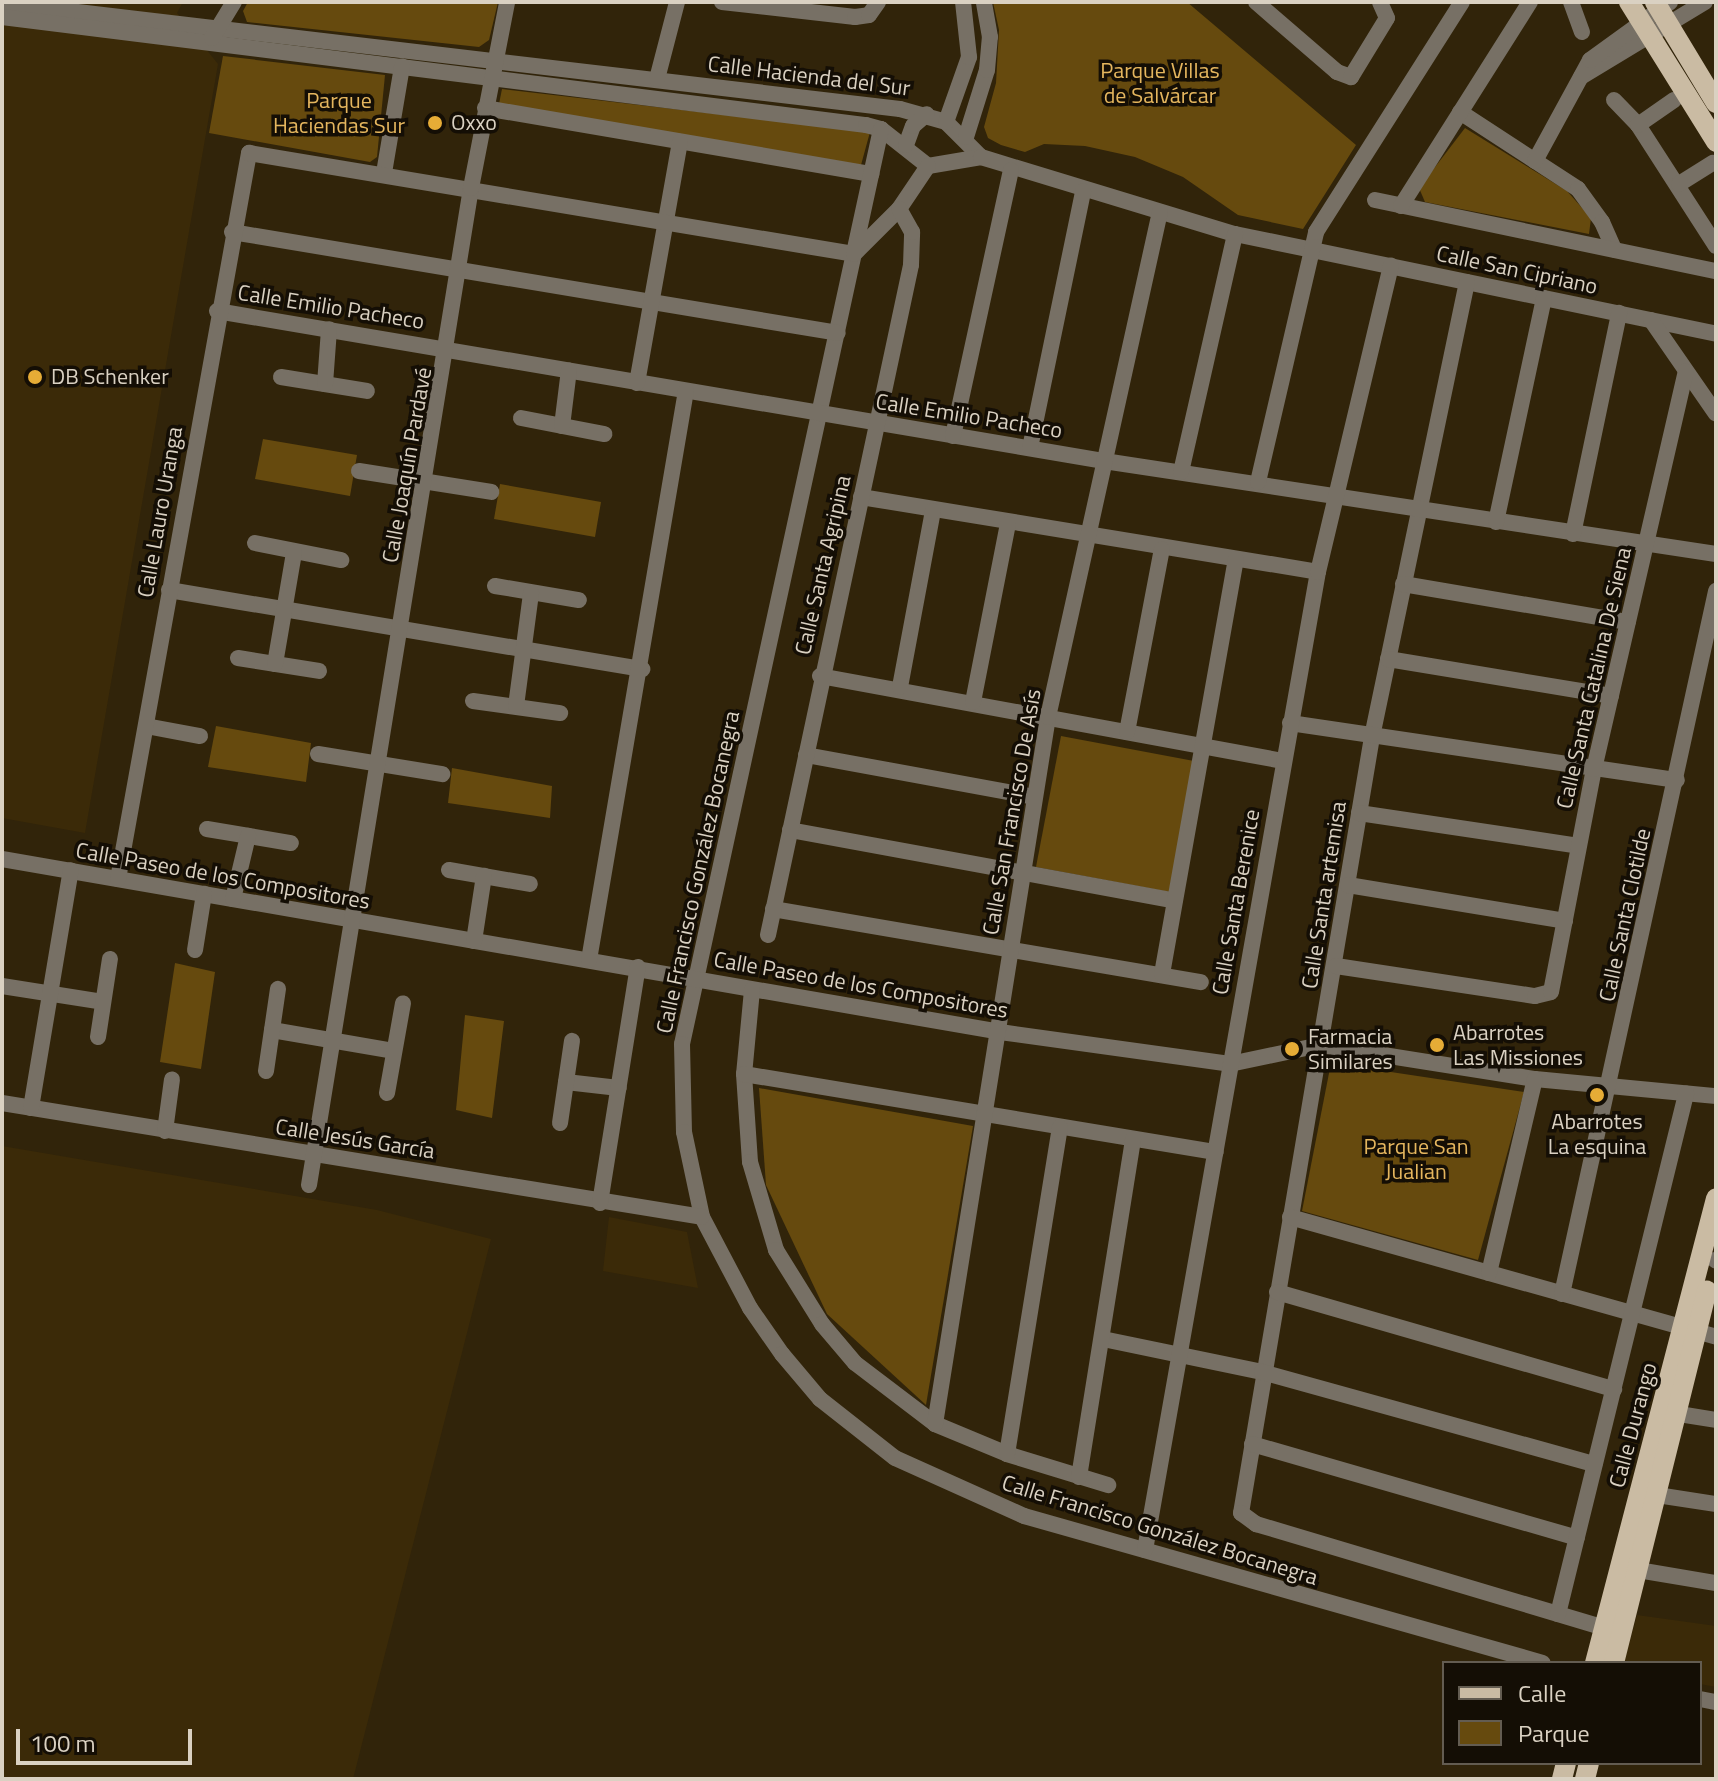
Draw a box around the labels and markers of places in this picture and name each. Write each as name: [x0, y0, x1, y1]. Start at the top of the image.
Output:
place label: Oxxo: [451, 110, 497, 136]
marker: Oxxo: [426, 114, 444, 132]
place label: DB Schenker: [51, 364, 169, 390]
marker: DB Schenker: [26, 368, 44, 386]
place label: Abarrotes Las Missiones: [1453, 1019, 1583, 1070]
place label: Farmacia Similares: [1308, 1023, 1393, 1074]
marker: Abarrotes Las Missiones: [1428, 1036, 1446, 1054]
marker: Farmacia Similares: [1283, 1040, 1301, 1058]
marker: Abarrotes La esquina: [1588, 1086, 1606, 1104]
place label: Abarrotes La esquina: [1548, 1108, 1646, 1160]

